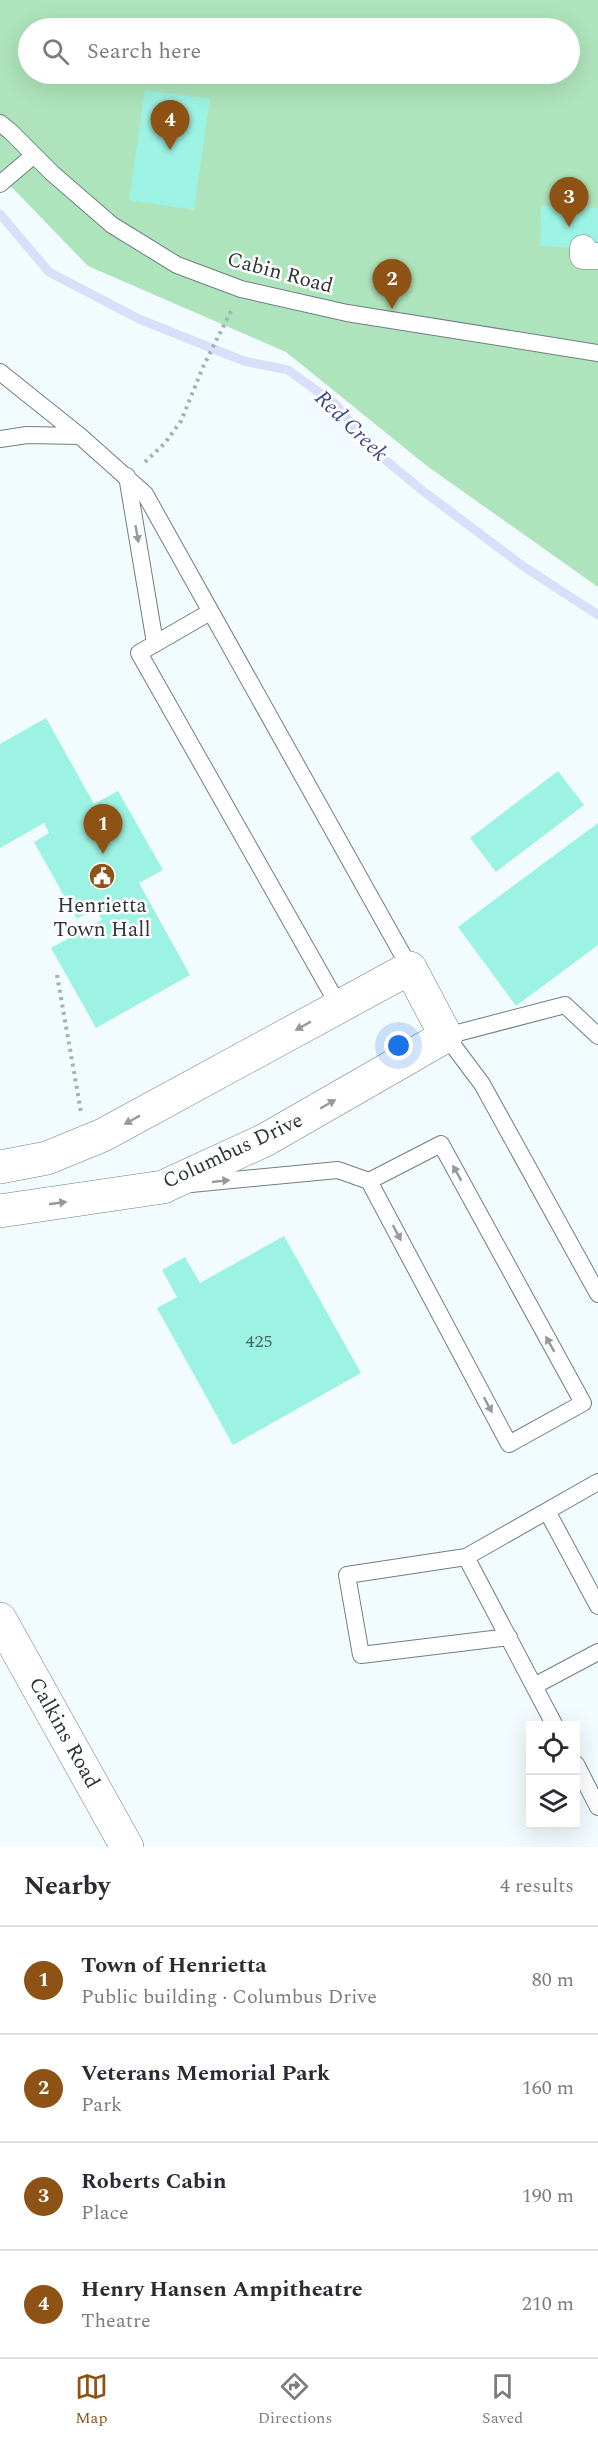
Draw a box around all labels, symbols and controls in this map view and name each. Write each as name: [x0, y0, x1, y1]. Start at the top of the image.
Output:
search box: [18, 18, 580, 84]
icon: search: [39, 35, 72, 68]
text: Search here: [87, 35, 201, 68]
pin: 4: [150, 100, 190, 150]
pin: 3: [550, 178, 588, 227]
street label: Cabin Road: [223, 243, 337, 303]
pin: 2: [372, 260, 412, 309]
water label: Red Creek: [307, 382, 395, 470]
one-way arrow: [132, 524, 141, 543]
pin: 1: [84, 804, 122, 854]
public building icon: Henrietta Town Hall: [87, 861, 117, 891]
place label: Henrietta Town Hall: [53, 890, 151, 946]
one-way arrow: [294, 1021, 311, 1031]
your location: [384, 1031, 413, 1060]
one-way arrow: [319, 1099, 336, 1109]
street label: Columbus Drive: [158, 1104, 308, 1198]
one-way arrow: [124, 1114, 140, 1125]
one-way arrow: [452, 1164, 462, 1181]
one-way arrow: [212, 1176, 231, 1186]
one-way arrow: [48, 1198, 67, 1207]
one-way arrow: [392, 1225, 402, 1242]
house number: 425: [246, 1328, 273, 1355]
one-way arrow: [545, 1336, 556, 1352]
one-way arrow: [483, 1397, 493, 1414]
street label: Calkins Road: [20, 1671, 108, 1795]
map controls: [526, 1721, 580, 1829]
button: locate: [526, 1721, 580, 1775]
button: layers: [526, 1775, 580, 1829]
text: Nearby: [24, 1866, 110, 1906]
text: 4 results: [500, 1871, 574, 1901]
text: Town of Henrietta: [81, 1949, 267, 1982]
text: 1: [38, 1965, 49, 1995]
text: 80 m: [532, 1965, 574, 1995]
text: Public building · Columbus Drive: [81, 1982, 377, 2012]
text: Veterans Memorial Park: [81, 2057, 330, 2090]
text: 2: [38, 2073, 49, 2103]
text: 160 m: [522, 2073, 574, 2103]
text: Park: [81, 2090, 122, 2120]
text: Roberts Cabin: [81, 2165, 227, 2198]
text: 3: [38, 2181, 49, 2211]
text: 190 m: [522, 2181, 574, 2211]
text: Place: [81, 2198, 129, 2228]
text: Henry Hansen Ampitheatre: [81, 2273, 363, 2306]
text: 4: [38, 2289, 49, 2319]
text: 210 m: [522, 2289, 574, 2319]
text: Theatre: [81, 2306, 151, 2336]
tab: Map: [75, 2370, 108, 2430]
tab: Directions: [258, 2370, 332, 2430]
tab: Saved: [482, 2370, 523, 2430]

